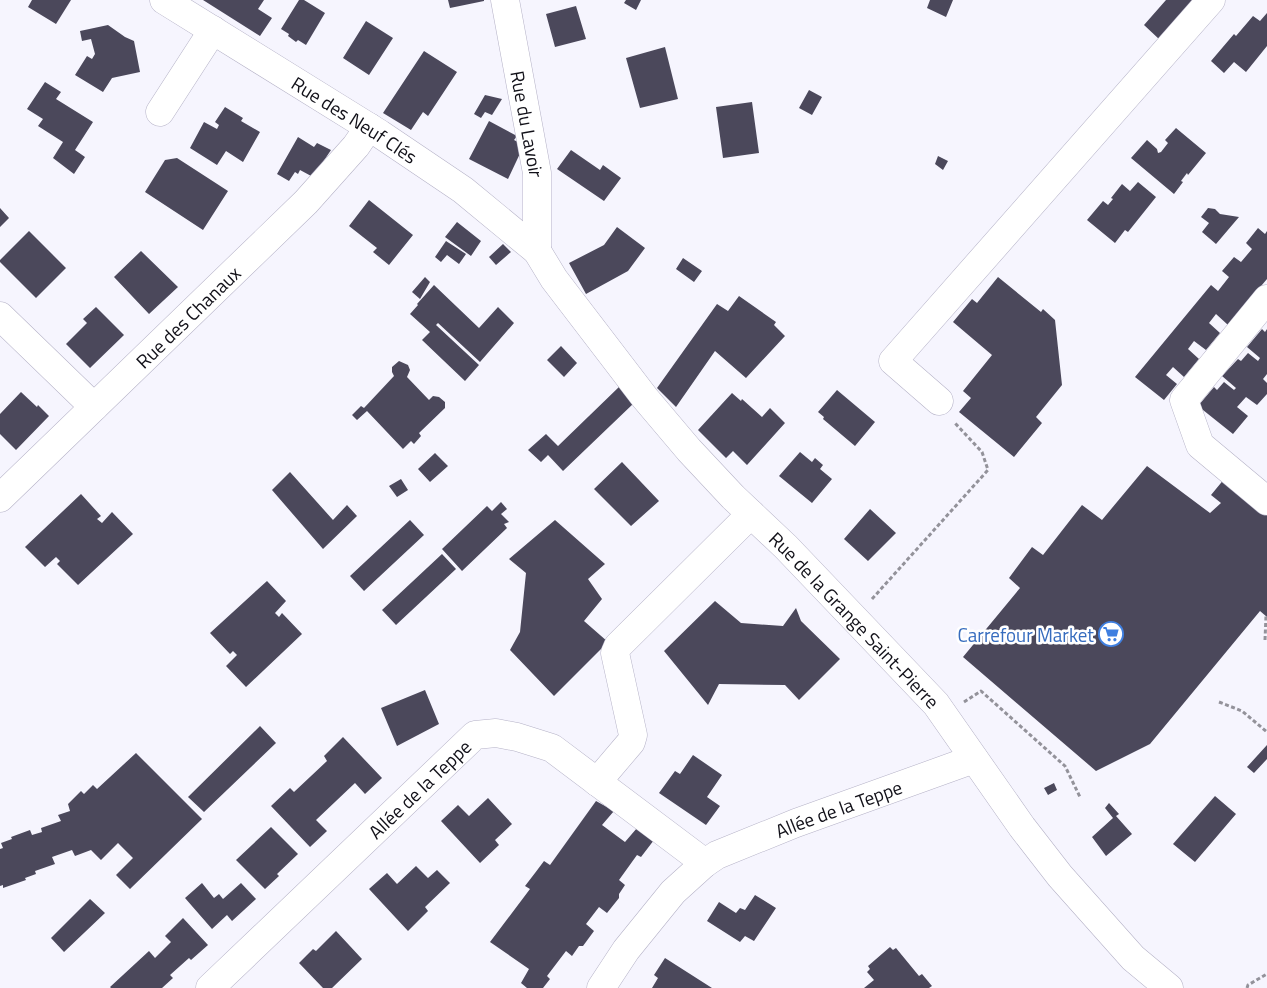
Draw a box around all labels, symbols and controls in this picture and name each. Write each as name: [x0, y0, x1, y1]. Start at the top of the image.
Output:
street label: Rue des Neuf Clés: [286, 68, 424, 170]
street label: Rue du Lavoir: [504, 68, 552, 178]
street label: Rue des Chanaux: [128, 258, 247, 374]
street label: Rue de la Grange Saint-Pierre: [763, 524, 947, 714]
place label: Carrefour Market: [957, 620, 1094, 649]
supermarket icon: Carrefour Market: [1098, 621, 1124, 647]
street label: Allée de la Teppe: [361, 732, 477, 845]
street label: Allée de la Teppe: [771, 772, 906, 845]

